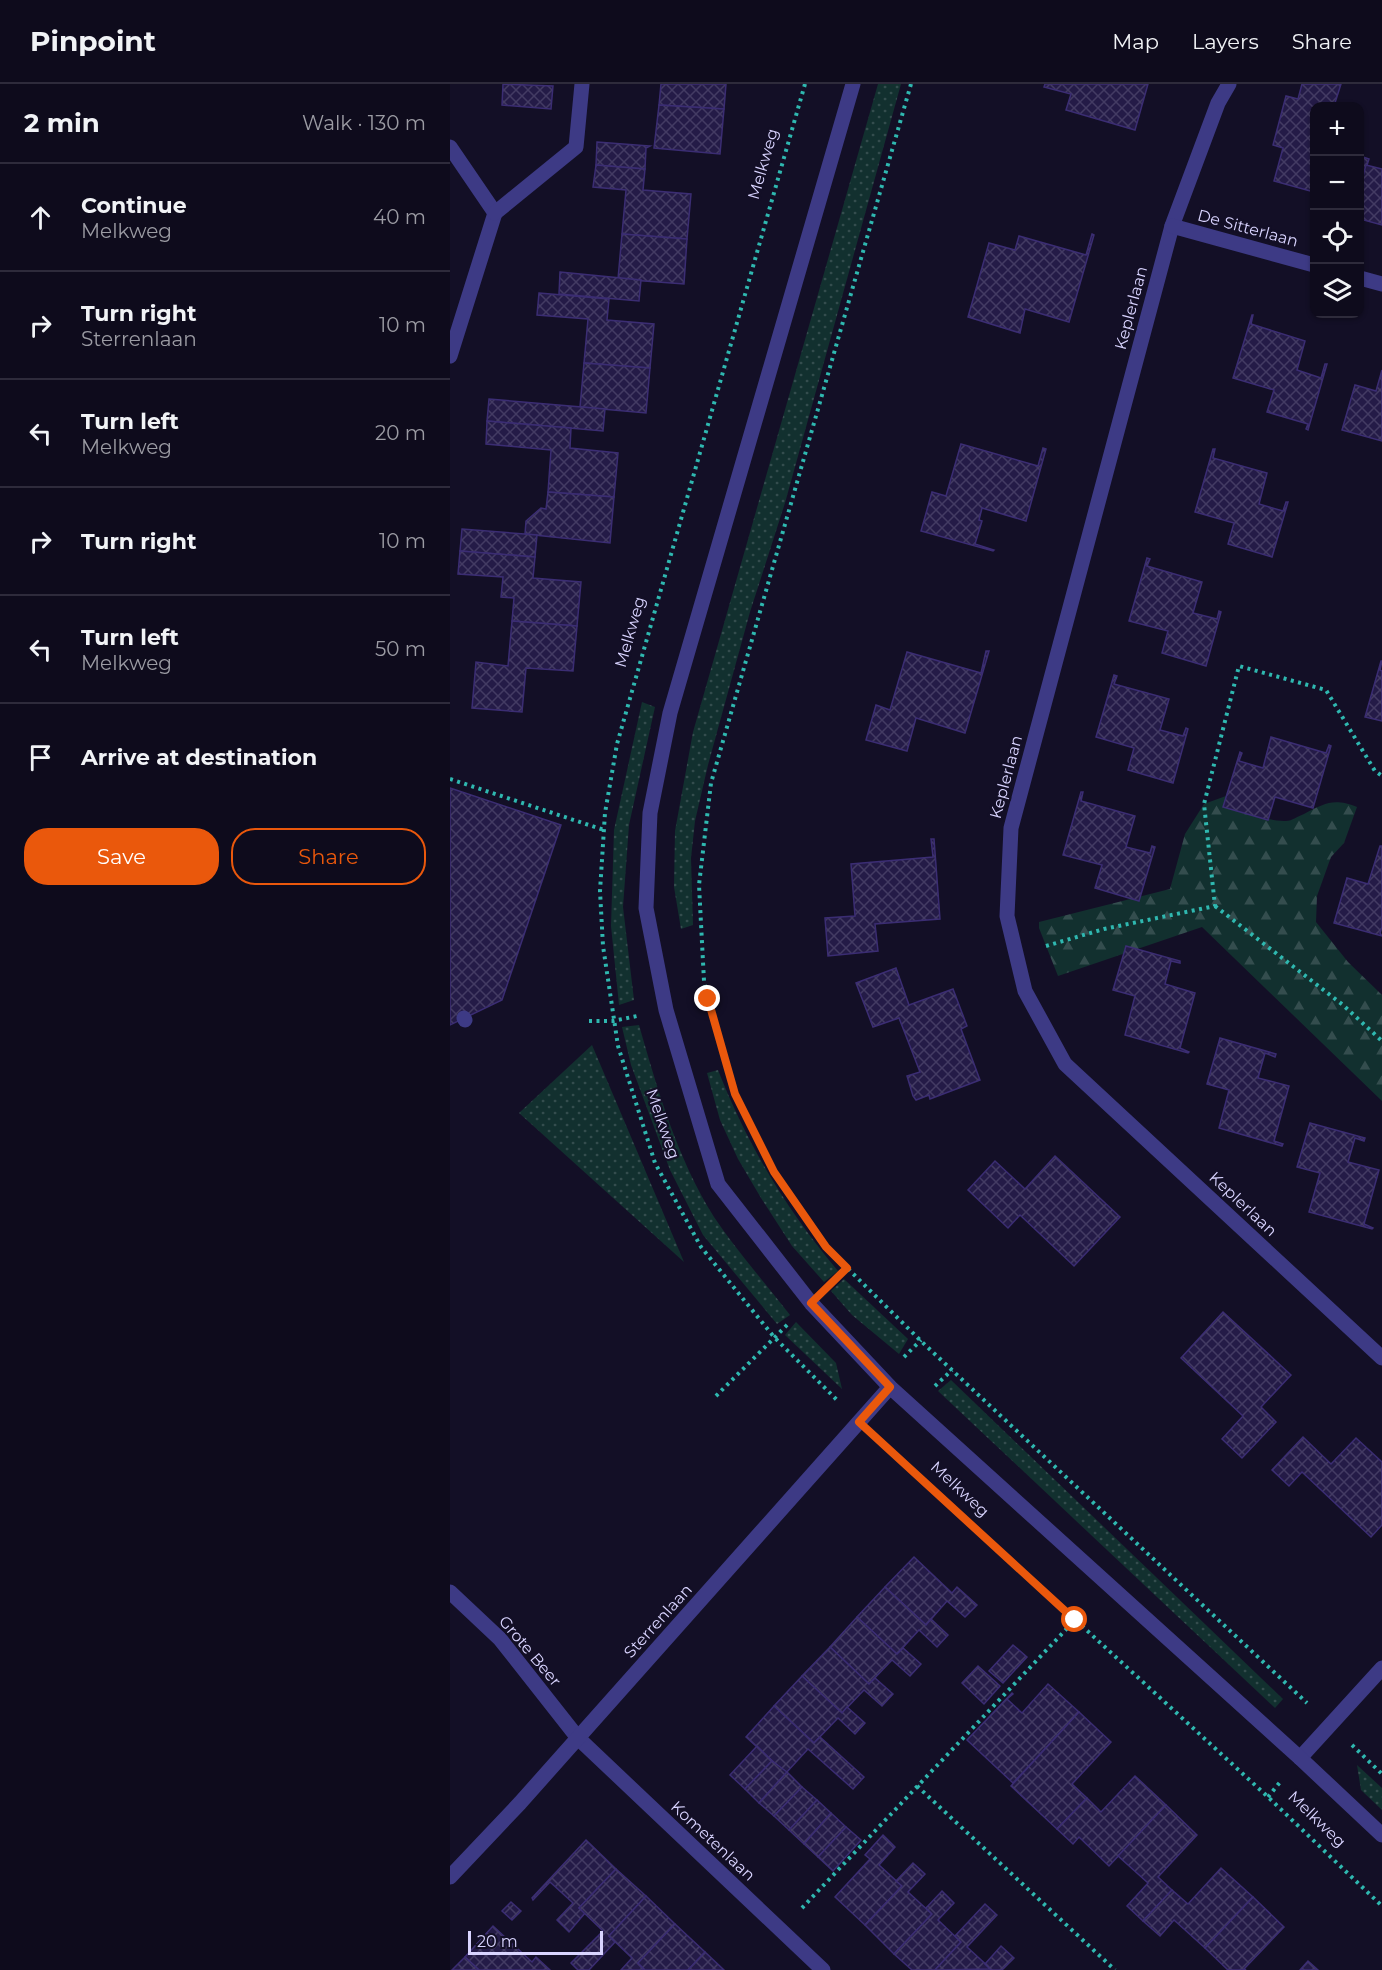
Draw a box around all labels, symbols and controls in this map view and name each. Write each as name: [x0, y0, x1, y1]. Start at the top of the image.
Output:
text: Pinpoint: [30, 24, 156, 58]
text: Map: [1112, 29, 1159, 54]
text: Layers: [1192, 29, 1259, 54]
text: Share: [1292, 29, 1352, 54]
map controls: [1310, 102, 1364, 318]
button: +: [1310, 102, 1364, 156]
text: 2 min: [24, 107, 100, 139]
text: Walk · 130 m: [302, 111, 426, 135]
street label: Melkweg: [744, 126, 782, 202]
button: −: [1310, 156, 1364, 210]
text: Continue: [81, 192, 187, 219]
icon: ahead: [24, 201, 57, 234]
text: 40 m: [373, 205, 426, 229]
street label: De Sitterlaan: [1196, 205, 1300, 251]
button: locate: [1310, 210, 1364, 264]
text: Melkweg: [81, 219, 172, 243]
street label: Keplerlaan: [1111, 264, 1151, 352]
button: layers: [1310, 264, 1364, 318]
text: Turn right: [81, 300, 196, 327]
icon: right: [24, 309, 57, 342]
text: 10 m: [379, 313, 426, 337]
text: Sterrenlaan: [81, 327, 197, 351]
text: Turn left: [81, 408, 179, 435]
icon: left: [24, 417, 57, 450]
text: 20 m: [375, 421, 426, 445]
text: Melkweg: [81, 435, 172, 459]
icon: right: [24, 525, 57, 558]
text: Turn right: [81, 528, 196, 555]
text: 10 m: [379, 529, 426, 553]
street label: Melkweg: [611, 594, 649, 670]
text: Turn left: [81, 624, 179, 651]
icon: left: [24, 633, 57, 666]
text: 50 m: [375, 637, 426, 661]
text: Melkweg: [81, 651, 172, 675]
street label: Keplerlaan: [986, 733, 1026, 821]
icon: arrive: [24, 741, 57, 774]
text: Arrive at destination: [81, 744, 317, 771]
button: Save: [24, 828, 219, 885]
button: Share: [231, 828, 426, 885]
route end: [694, 985, 720, 1011]
street label: Melkweg: [642, 1086, 684, 1162]
street label: Keplerlaan: [1205, 1168, 1281, 1240]
street label: Melkweg: [927, 1457, 993, 1521]
street label: Sterrenlaan: [620, 1580, 696, 1662]
route start: [1061, 1606, 1087, 1632]
street label: Grote Beer: [495, 1612, 565, 1690]
street label: Melkweg: [1284, 1787, 1350, 1851]
street label: Kometenlaan: [667, 1797, 759, 1885]
scale bar: [468, 1928, 603, 1956]
text: 20 m: [477, 1932, 518, 1951]

